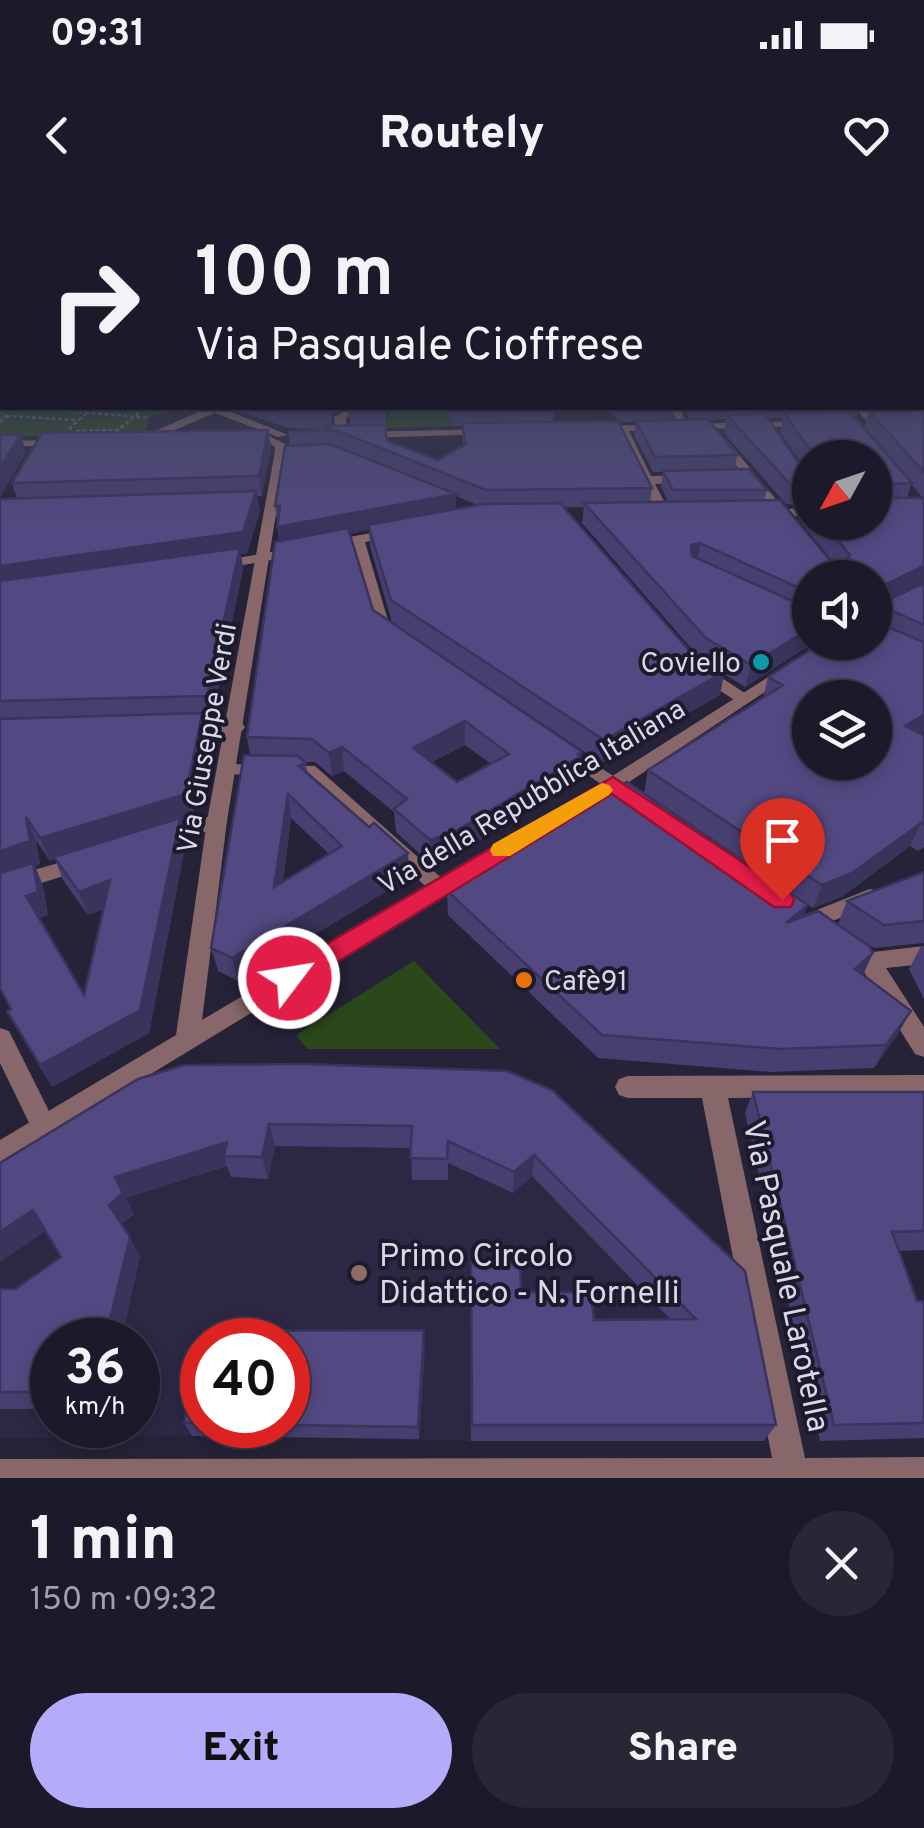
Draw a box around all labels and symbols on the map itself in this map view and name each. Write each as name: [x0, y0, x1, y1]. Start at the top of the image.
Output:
north arrow: [792, 440, 892, 540]
street label: Via Giuseppe Verdi: [171, 620, 247, 857]
place label: Coviello: [640, 647, 741, 683]
marker: Coviello: [750, 651, 772, 673]
street label: Via della Repubblica Italiana: [372, 692, 693, 905]
pin: [740, 798, 825, 901]
position arrow: [237, 926, 341, 1030]
place label: Cafè91: [544, 965, 628, 1001]
marker: Cafè91: [513, 969, 535, 991]
street label: Via Pasquale Larotella: [731, 1117, 837, 1436]
place label: Primo Circolo Didattico - N. Fornelli: [379, 1238, 680, 1315]
marker: Primo Circolo Didattico - N. Fornelli: [348, 1262, 370, 1284]
speed limit sign: 40: [180, 1318, 310, 1448]

